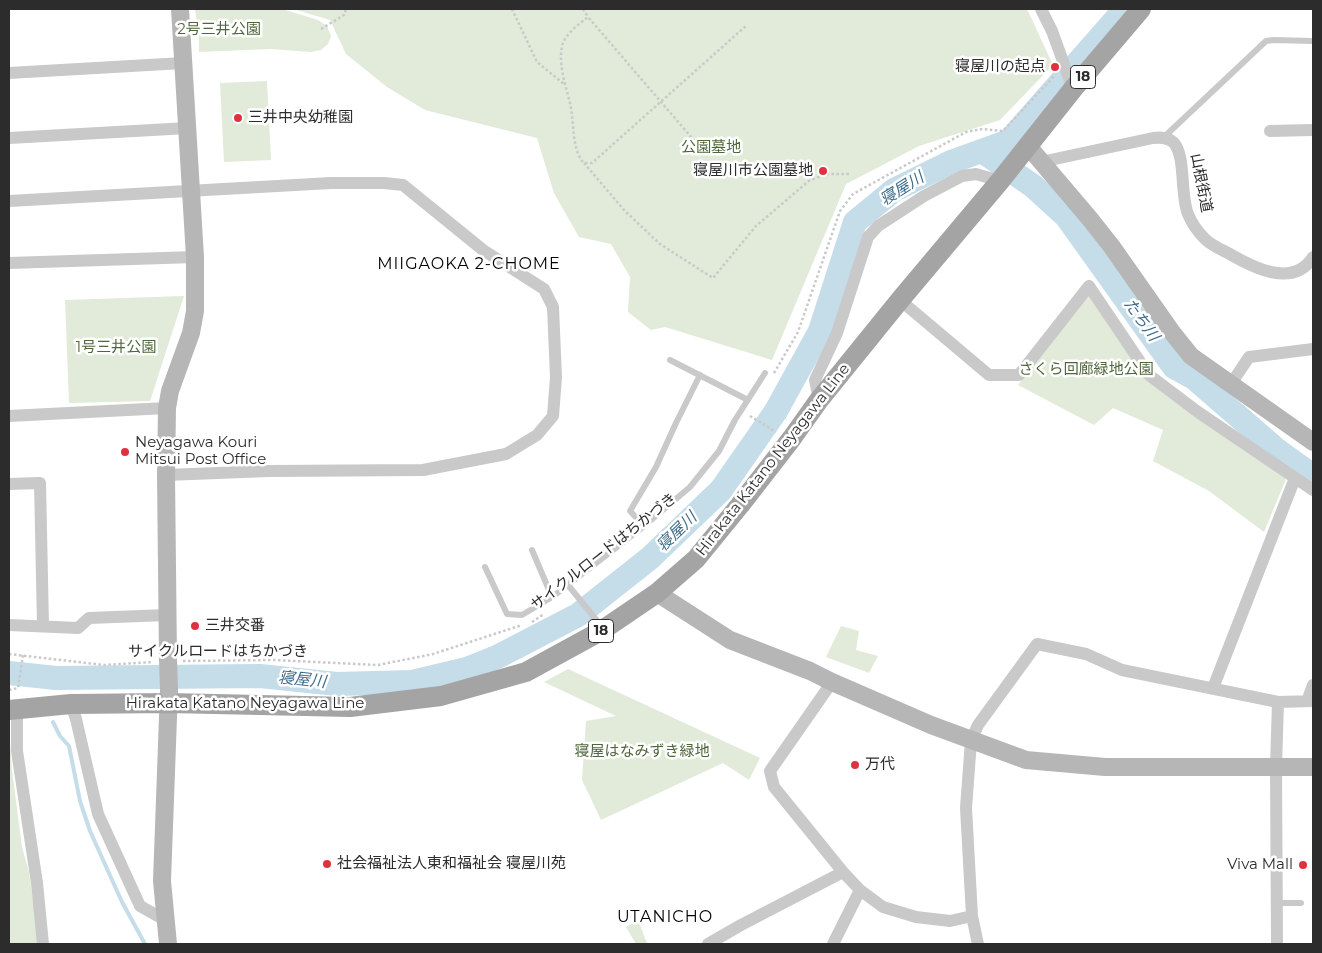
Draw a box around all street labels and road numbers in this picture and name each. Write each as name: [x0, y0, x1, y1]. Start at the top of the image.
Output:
road number: 18: [1070, 66, 1096, 88]
street label: 山根街道: [1186, 152, 1216, 214]
street label: Hirakata Katano Neyagawa Line: [692, 360, 854, 560]
street label: サイクルロードはちかづき: [528, 489, 680, 615]
road number: 18: [588, 620, 614, 642]
street label: サイクルロードはちかづき: [128, 643, 308, 661]
street label: Hirakata Katano Neyagawa Line: [126, 695, 364, 713]

